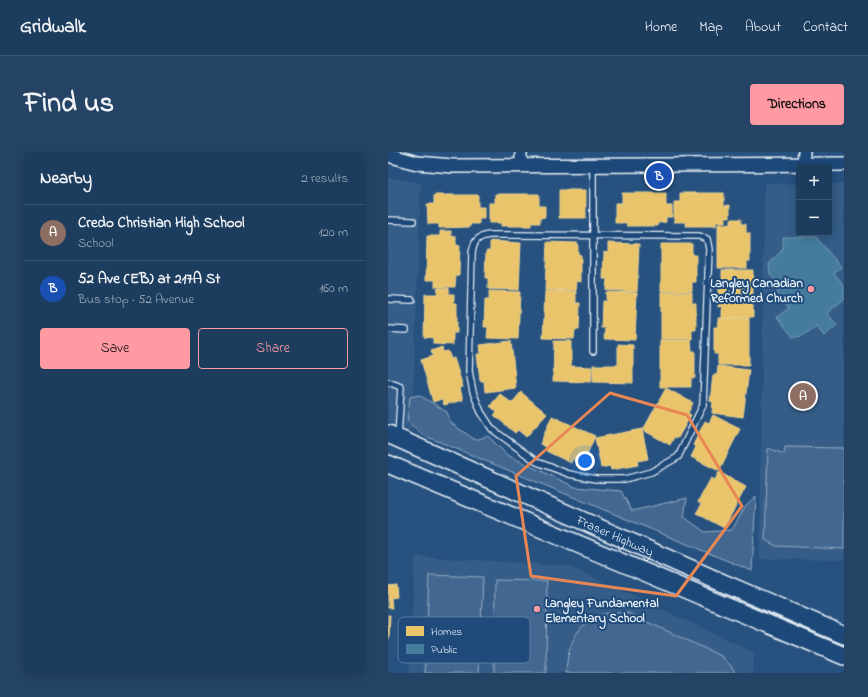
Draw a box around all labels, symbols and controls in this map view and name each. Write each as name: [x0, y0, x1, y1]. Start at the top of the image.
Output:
text: Gridwalk: [20, 14, 86, 41]
text: Home: [645, 17, 677, 38]
text: Map: [699, 17, 723, 38]
text: About: [745, 17, 781, 38]
text: Contact: [803, 17, 848, 38]
text: Find us: [24, 84, 114, 125]
button: Directions: [750, 84, 844, 125]
pin: B: [646, 161, 672, 191]
map controls: [796, 164, 832, 236]
button: +: [796, 164, 832, 200]
text: Nearby: [40, 166, 92, 191]
text: 2 results: [301, 169, 348, 188]
button: −: [796, 200, 832, 236]
text: Credo Christian High School: [78, 212, 244, 234]
text: A: [49, 223, 57, 242]
text: 120 m: [318, 223, 348, 242]
text: School: [78, 234, 114, 253]
text: 52 Ave (EB) at 217A St: [78, 268, 220, 290]
place label: Langley Canadian Reformed Church: [710, 274, 804, 308]
text: B: [49, 279, 57, 298]
text: 160 m: [319, 279, 348, 298]
marker: Langley Canadian Reformed Church: [806, 284, 816, 294]
text: Bus stop · 52 Avenue: [78, 290, 194, 309]
button: Save: [40, 328, 190, 369]
button: Share: [198, 328, 348, 369]
pin: A: [790, 381, 816, 411]
your location: [575, 451, 595, 471]
street label: Fraser Highway: [572, 511, 656, 563]
place label: Langley Fundamental Elementary School: [545, 594, 659, 630]
marker: Langley Fundamental Elementary School: [532, 604, 542, 614]
legend: [398, 617, 530, 663]
text: Homes: [431, 624, 463, 640]
text: Public: [431, 642, 457, 658]

